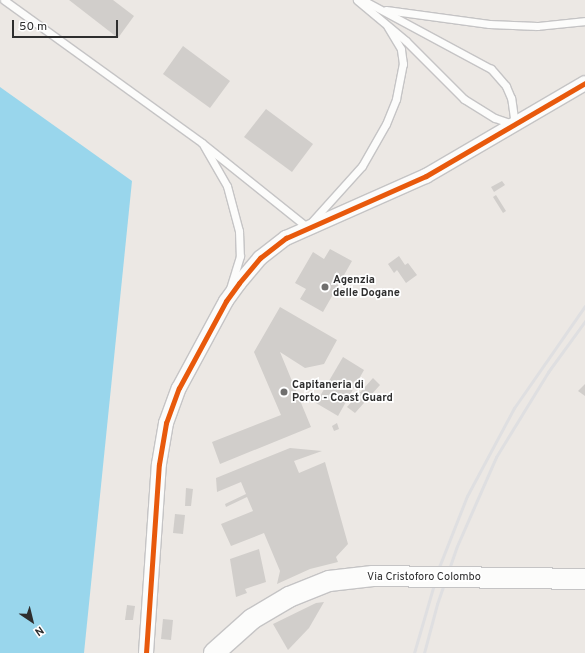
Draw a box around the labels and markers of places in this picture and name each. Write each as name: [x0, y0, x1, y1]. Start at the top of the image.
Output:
place label: Agenzia delle Dogane: [333, 274, 400, 300]
marker: Agenzia delle Dogane: [320, 282, 330, 292]
place label: Capitaneria di Porto - Coast Guard: [292, 379, 393, 405]
marker: Capitaneria di Porto - Coast Guard: [279, 387, 289, 397]

